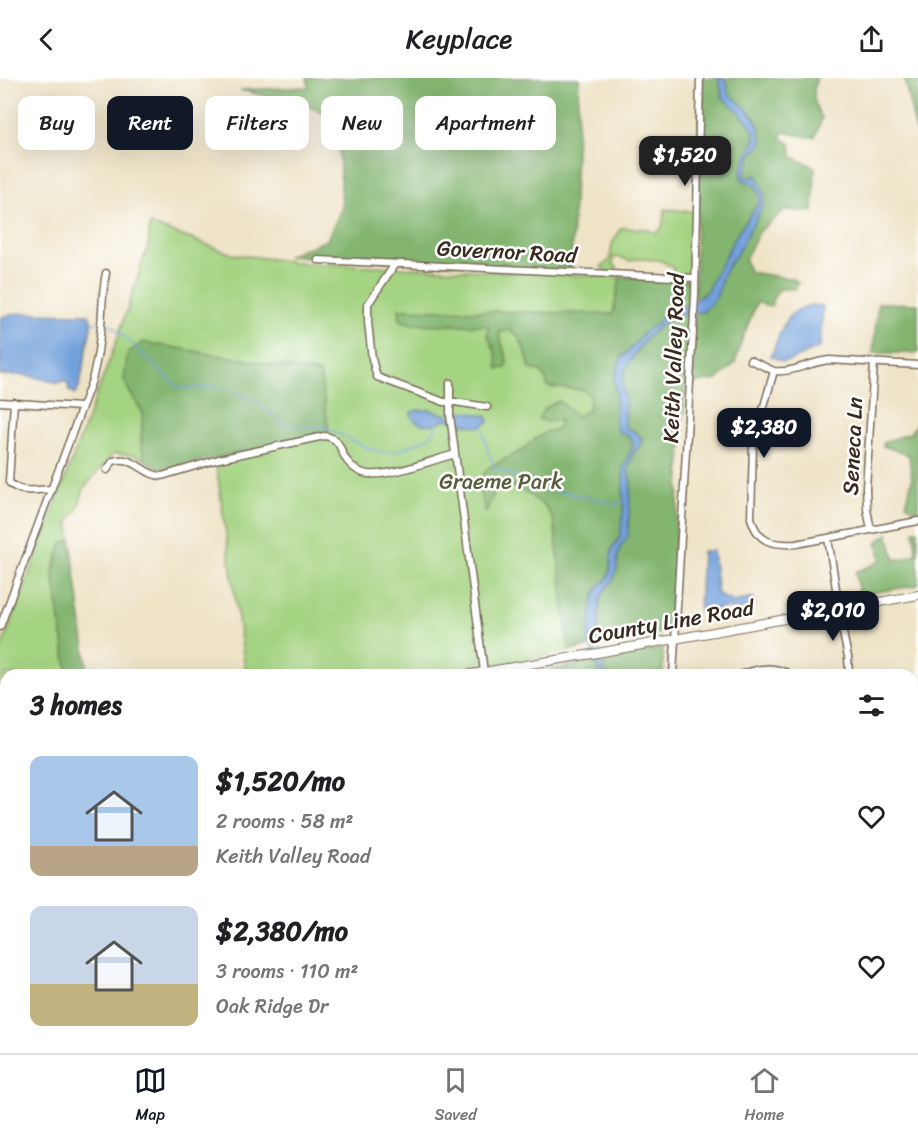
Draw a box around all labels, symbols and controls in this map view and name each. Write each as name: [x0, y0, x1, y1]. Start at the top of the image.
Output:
text: Keyplace: [406, 15, 512, 63]
icon: back: [30, 23, 63, 56]
icon: share: [855, 23, 888, 56]
chip: Buy: [18, 96, 95, 150]
chip: Rent: [107, 96, 193, 150]
chip: Filters: [205, 96, 309, 150]
chip: New: [321, 96, 403, 150]
chip: Apartment: [415, 96, 556, 150]
pin: $1,520: [636, 136, 734, 187]
text: $1,520: [653, 138, 717, 173]
street label: Governor Road: [436, 228, 579, 275]
street label: Keith Valley Road: [651, 271, 696, 444]
street label: Seneca Ln: [830, 396, 875, 496]
pin: $2,380: [715, 408, 813, 459]
text: $2,380: [731, 410, 797, 445]
park label: Graeme Park: [439, 462, 563, 501]
street label: County Line Road: [585, 588, 758, 655]
pin: $2,010: [784, 591, 882, 642]
text: $2,010: [801, 593, 865, 628]
text: 3 homes: [30, 682, 122, 728]
icon: filters: [855, 689, 888, 722]
text: $1,520/mo: [216, 758, 345, 804]
icon: home: [78, 780, 150, 852]
icon: heart: [855, 800, 888, 833]
text: 2 rooms · 58 m²: [216, 804, 353, 839]
text: Keith Valley Road: [216, 839, 370, 874]
text: $2,380/mo: [216, 908, 348, 954]
icon: home: [78, 930, 150, 1002]
icon: heart: [855, 950, 888, 983]
text: 3 rooms · 110 m²: [216, 954, 358, 989]
text: Oak Ridge Dr: [216, 989, 328, 1024]
tab: Map: [134, 1064, 167, 1129]
tab: Saved: [434, 1064, 477, 1129]
tab: Home: [744, 1064, 784, 1129]

